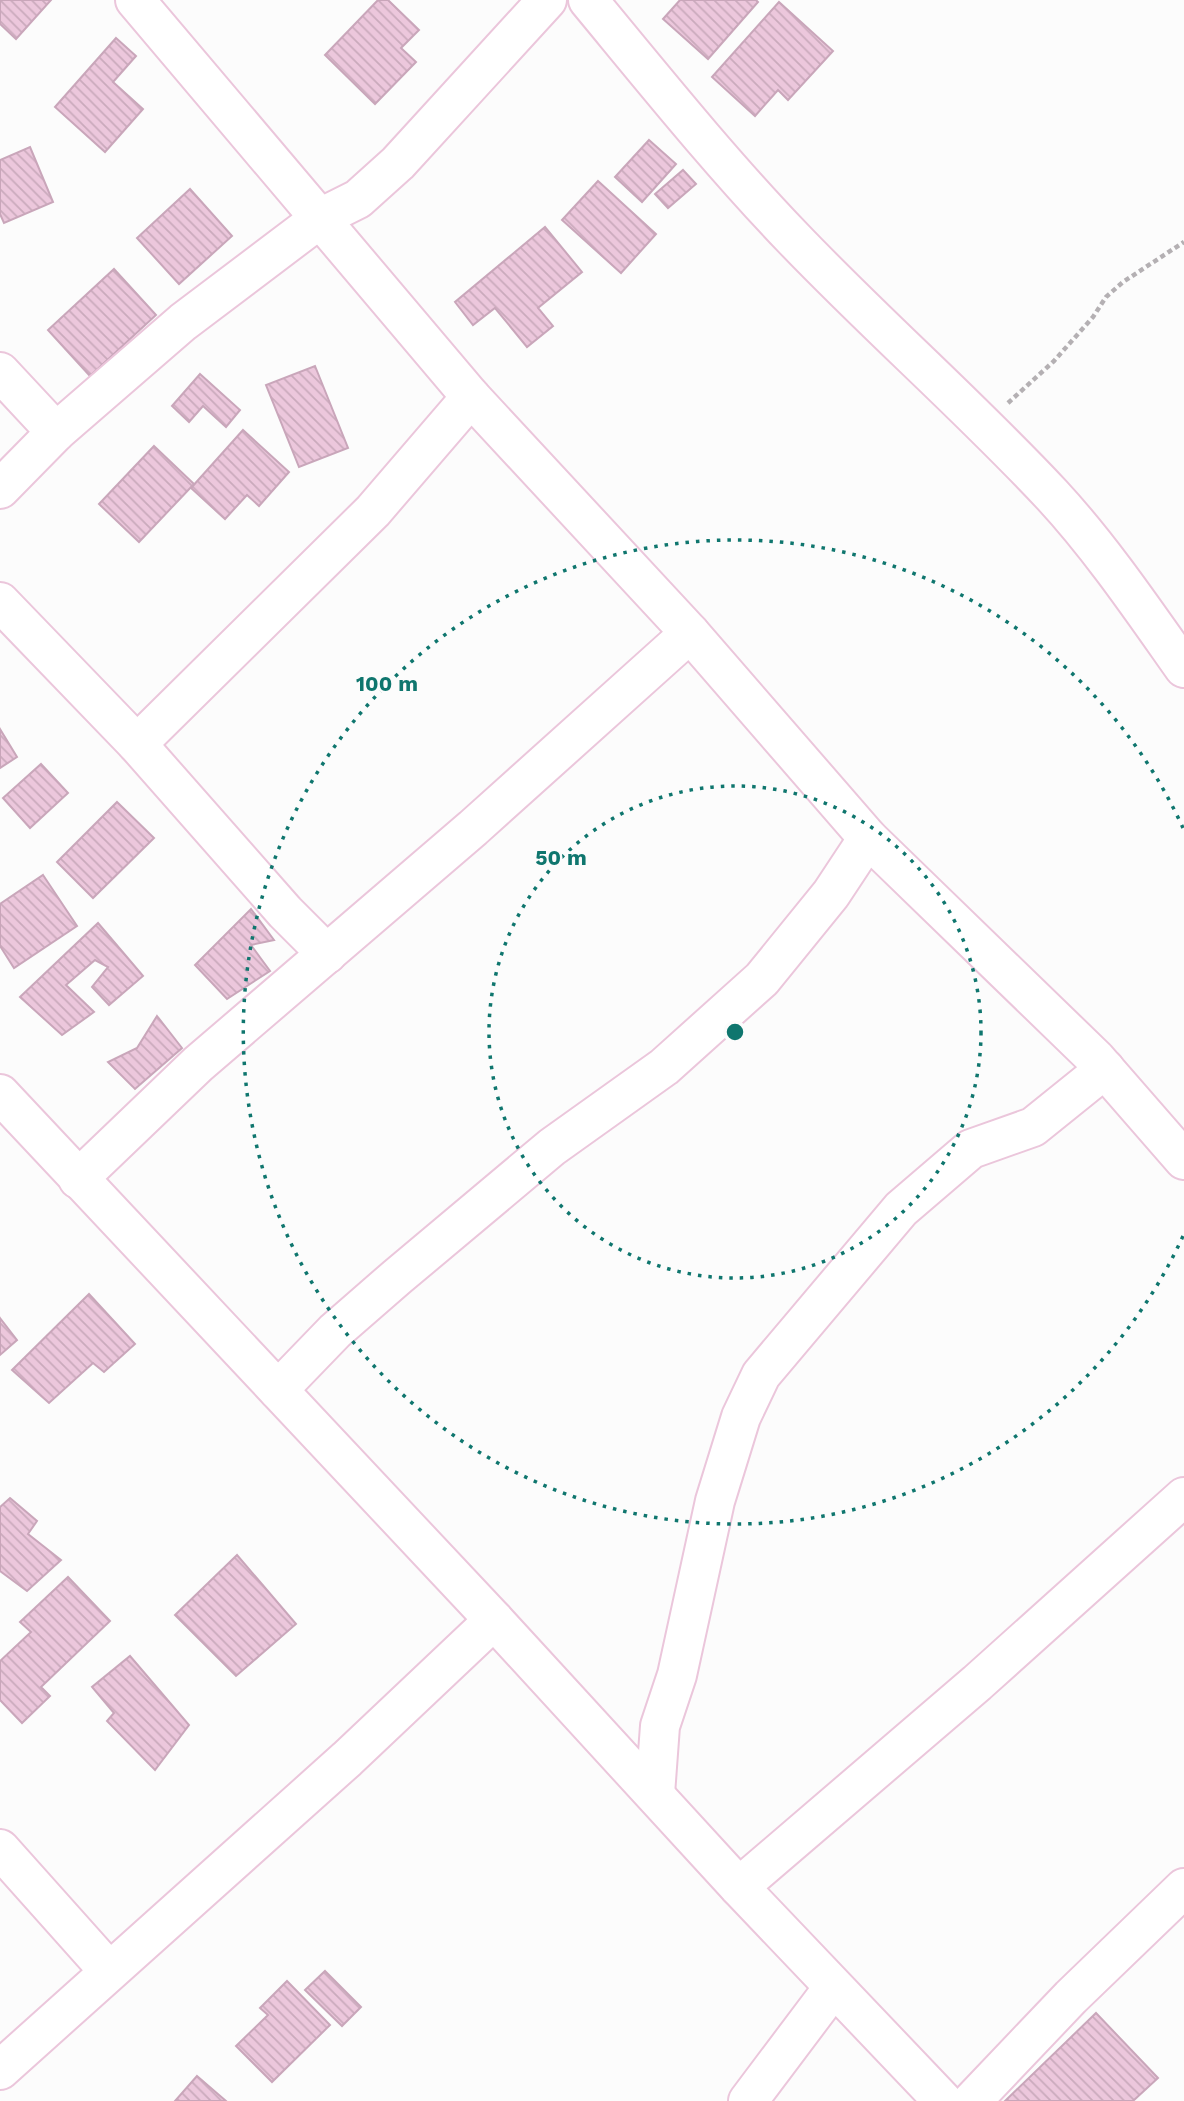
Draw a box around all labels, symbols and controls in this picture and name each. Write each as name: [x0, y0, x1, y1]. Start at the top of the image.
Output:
text: 100 m: [356, 671, 418, 696]
text: 50 m: [535, 845, 587, 870]
centre of rings: [723, 1020, 747, 1044]

